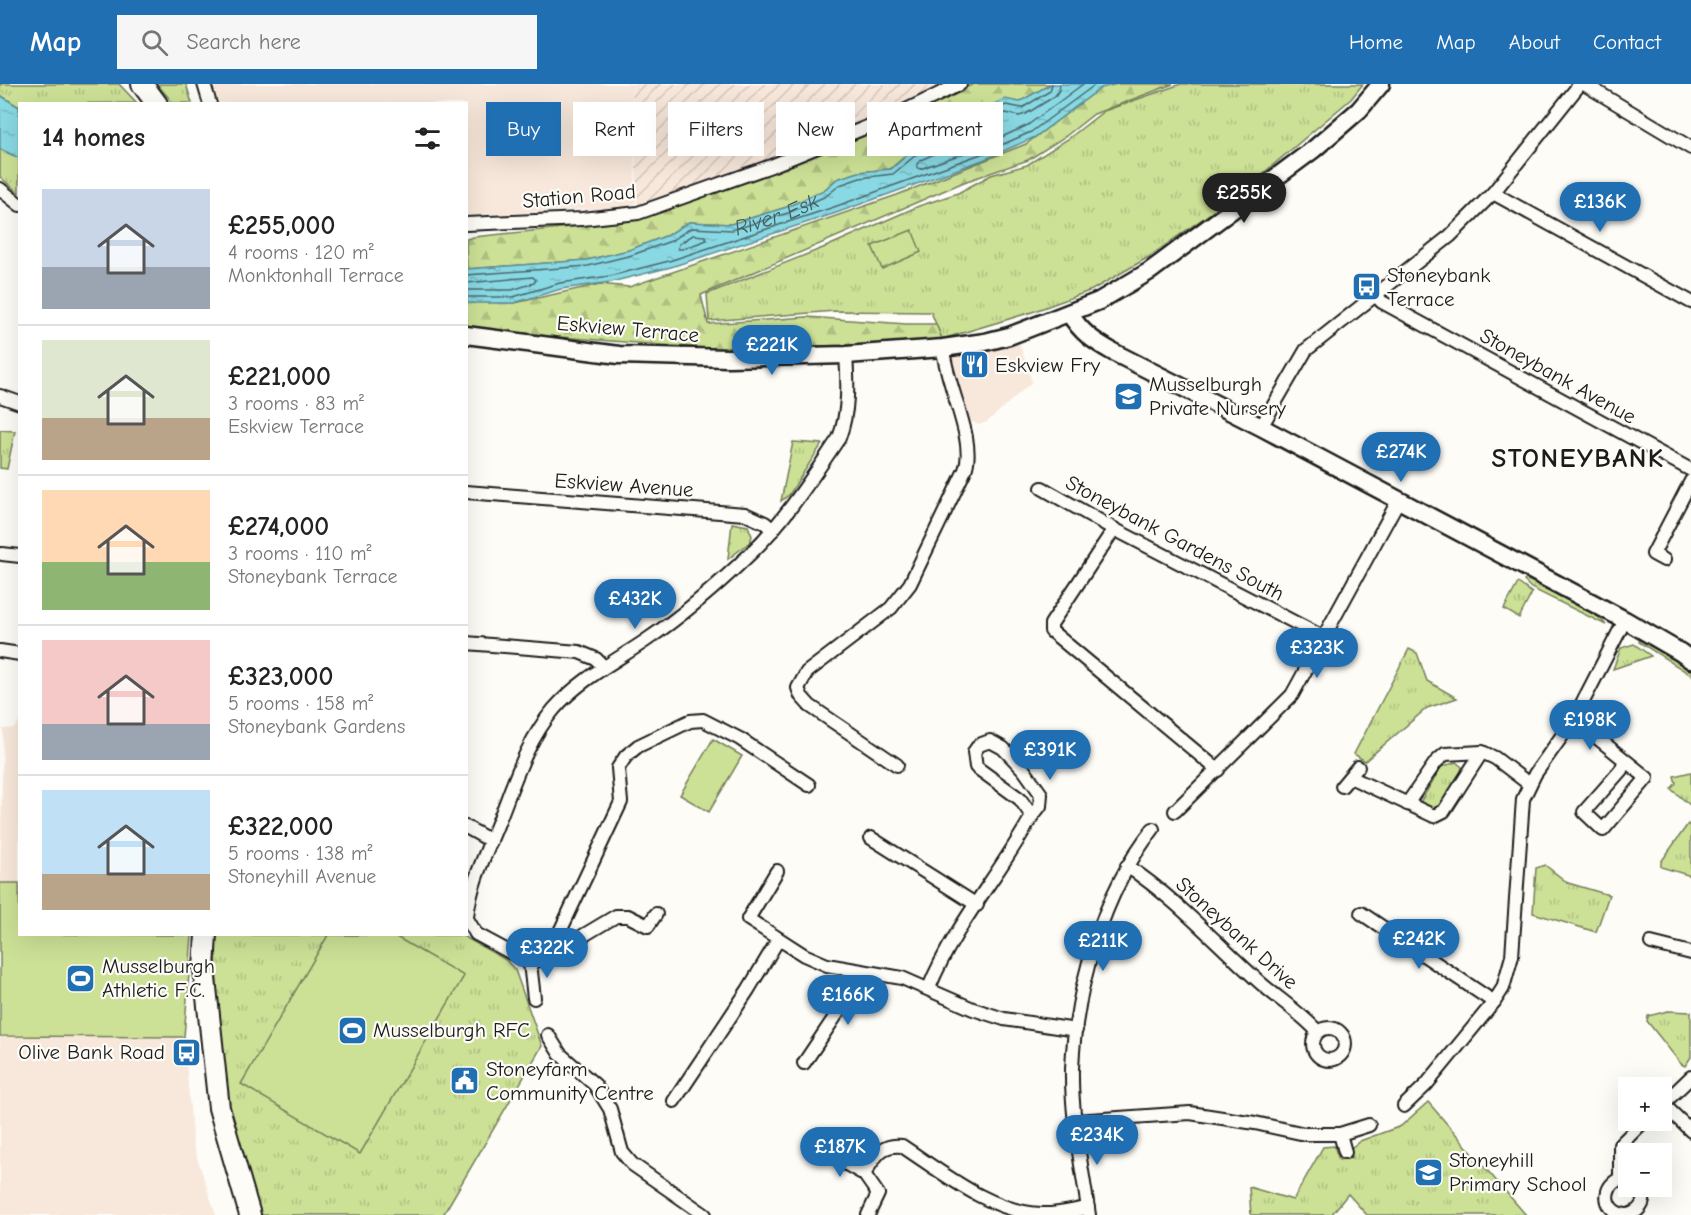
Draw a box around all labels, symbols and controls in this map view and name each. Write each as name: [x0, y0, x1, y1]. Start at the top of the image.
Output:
search box: [117, 15, 537, 69]
text: Map: [30, 26, 81, 58]
icon: search: [138, 26, 171, 59]
text: Search here: [186, 29, 301, 55]
text: Home: [1349, 30, 1403, 54]
text: Map: [1436, 30, 1476, 54]
text: About: [1509, 30, 1560, 54]
text: Contact: [1593, 30, 1661, 54]
chip: Buy: [486, 102, 561, 156]
chip: Rent: [573, 102, 656, 156]
chip: Filters: [668, 102, 764, 156]
chip: New: [776, 102, 855, 156]
chip: Apartment: [867, 102, 1003, 156]
icon: filters: [411, 122, 444, 155]
text: 14 homes: [42, 123, 145, 153]
pin: £255K: [1202, 173, 1286, 224]
street label: Station Road: [521, 179, 637, 213]
text: £255K: [1216, 181, 1272, 204]
pin: £136K: [1558, 182, 1642, 233]
water label: River Esk: [731, 188, 823, 242]
text: £136K: [1574, 190, 1626, 213]
text: £255,000: [228, 211, 335, 241]
icon: home: [90, 213, 162, 285]
text: 4 rooms · 120 m²: [228, 241, 374, 264]
place label: Stoneybank Terrace: [1387, 263, 1490, 311]
text: Monktonhall Terrace: [228, 264, 404, 287]
bus stop icon: Stoneybank Terrace: [1350, 271, 1382, 303]
street label: Eskview Terrace: [556, 311, 700, 347]
street label: Stoneybank Avenue: [1476, 323, 1640, 429]
pin: £221K: [730, 325, 814, 376]
text: £221K: [746, 333, 798, 356]
restaurant icon: Eskview Fry: [958, 349, 990, 381]
place label: Eskview Fry: [995, 353, 1101, 377]
text: £221,000: [228, 362, 331, 392]
icon: home: [90, 364, 162, 436]
place label: Musselburgh Private Nursery: [1149, 372, 1286, 420]
school or university icon: Musselburgh Private Nursery: [1112, 380, 1144, 412]
text: 3 rooms · 83 m²: [228, 392, 364, 415]
text: Eskview Terrace: [228, 415, 364, 438]
pin: £274K: [1359, 432, 1443, 483]
text: £274K: [1376, 440, 1426, 463]
district label: STONEYBANK: [1491, 443, 1665, 474]
street label: Eskview Avenue: [554, 468, 694, 502]
street label: Stoneybank Gardens South: [1062, 470, 1288, 606]
text: £274,000: [228, 512, 329, 542]
icon: home: [90, 514, 162, 586]
text: 3 rooms · 110 m²: [228, 542, 372, 565]
text: Stoneybank Terrace: [228, 565, 398, 588]
pin: £432K: [593, 579, 677, 630]
text: £432K: [608, 587, 662, 610]
pin: £323K: [1275, 628, 1359, 679]
text: £323K: [1290, 636, 1344, 659]
text: £323,000: [228, 662, 333, 692]
icon: home: [90, 664, 162, 736]
text: 5 rooms · 158 m²: [228, 692, 373, 715]
pin: £198K: [1548, 700, 1632, 751]
text: £198K: [1564, 708, 1616, 731]
text: Stoneybank Gardens: [228, 715, 405, 738]
pin: £391K: [1008, 730, 1092, 781]
text: £391K: [1024, 738, 1076, 761]
text: £322,000: [228, 812, 333, 842]
icon: home: [90, 814, 162, 886]
text: 5 rooms · 138 m²: [228, 842, 373, 865]
text: Stoneyhill Avenue: [228, 865, 376, 888]
street label: Stoneybank Drive: [1171, 872, 1303, 994]
pin: £242K: [1377, 919, 1461, 970]
pin: £211K: [1061, 921, 1145, 972]
text: £242K: [1392, 927, 1446, 950]
pin: £322K: [505, 928, 589, 979]
text: £211K: [1078, 929, 1128, 952]
text: £322K: [520, 936, 574, 959]
place label: Musselburgh Athletic F.C.: [102, 954, 215, 1002]
sports icon: Musselburgh Athletic F.C.: [65, 962, 97, 994]
pin: £166K: [806, 975, 890, 1026]
text: £166K: [821, 983, 875, 1006]
sports icon: Musselburgh RFC: [336, 1014, 368, 1046]
place label: Musselburgh RFC: [373, 1018, 530, 1042]
bus stop icon: Olive Bank Road: [170, 1036, 202, 1068]
place label: Olive Bank Road: [18, 1040, 165, 1064]
place label: Stoneyfarm Community Centre: [486, 1057, 654, 1105]
public building icon: Stoneyfarm Community Centre: [449, 1065, 481, 1097]
map controls: [1618, 1077, 1672, 1197]
button: +: [1618, 1077, 1672, 1131]
pin: £234K: [1055, 1115, 1139, 1166]
text: £234K: [1070, 1123, 1124, 1146]
pin: £187K: [798, 1127, 882, 1178]
text: £187K: [814, 1135, 866, 1158]
button: −: [1618, 1143, 1672, 1197]
place label: Stoneyhill Primary School: [1449, 1148, 1587, 1196]
school or university icon: Stoneyhill Primary School: [1412, 1156, 1444, 1188]

